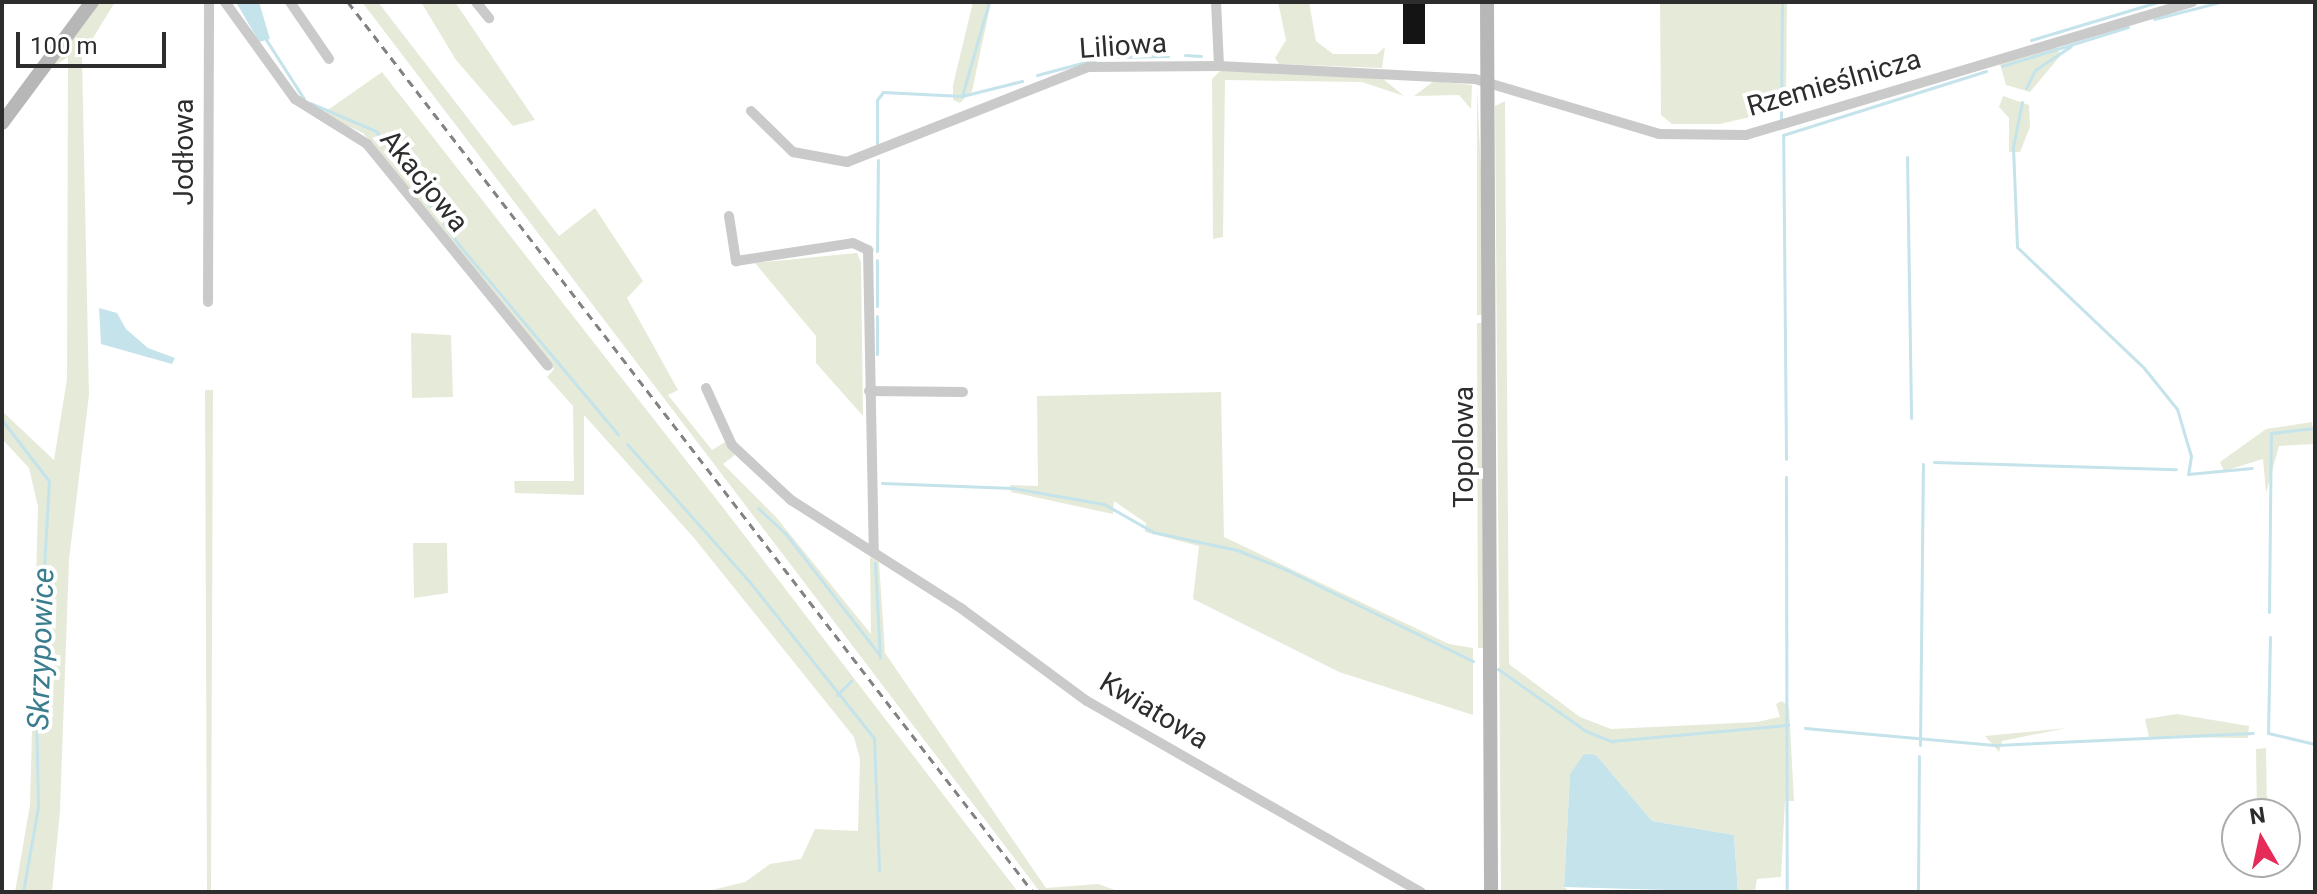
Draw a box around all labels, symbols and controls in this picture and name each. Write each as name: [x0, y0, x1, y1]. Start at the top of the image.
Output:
scale bar: [20, 16, 170, 66]
street label: Liliowa: [1078, 26, 1168, 66]
text: 100 m: [30, 32, 97, 60]
street label: Rzemieślnicza: [1743, 42, 1925, 124]
street label: Jodłowa: [167, 98, 201, 206]
street label: Akacjowa: [373, 123, 475, 239]
street label: Topolowa: [1447, 386, 1481, 508]
water label: Skrzypowice: [20, 567, 62, 731]
street label: Kwiatowa: [1094, 665, 1214, 757]
north arrow: [2221, 798, 2301, 878]
text: N: [2248, 802, 2267, 829]

